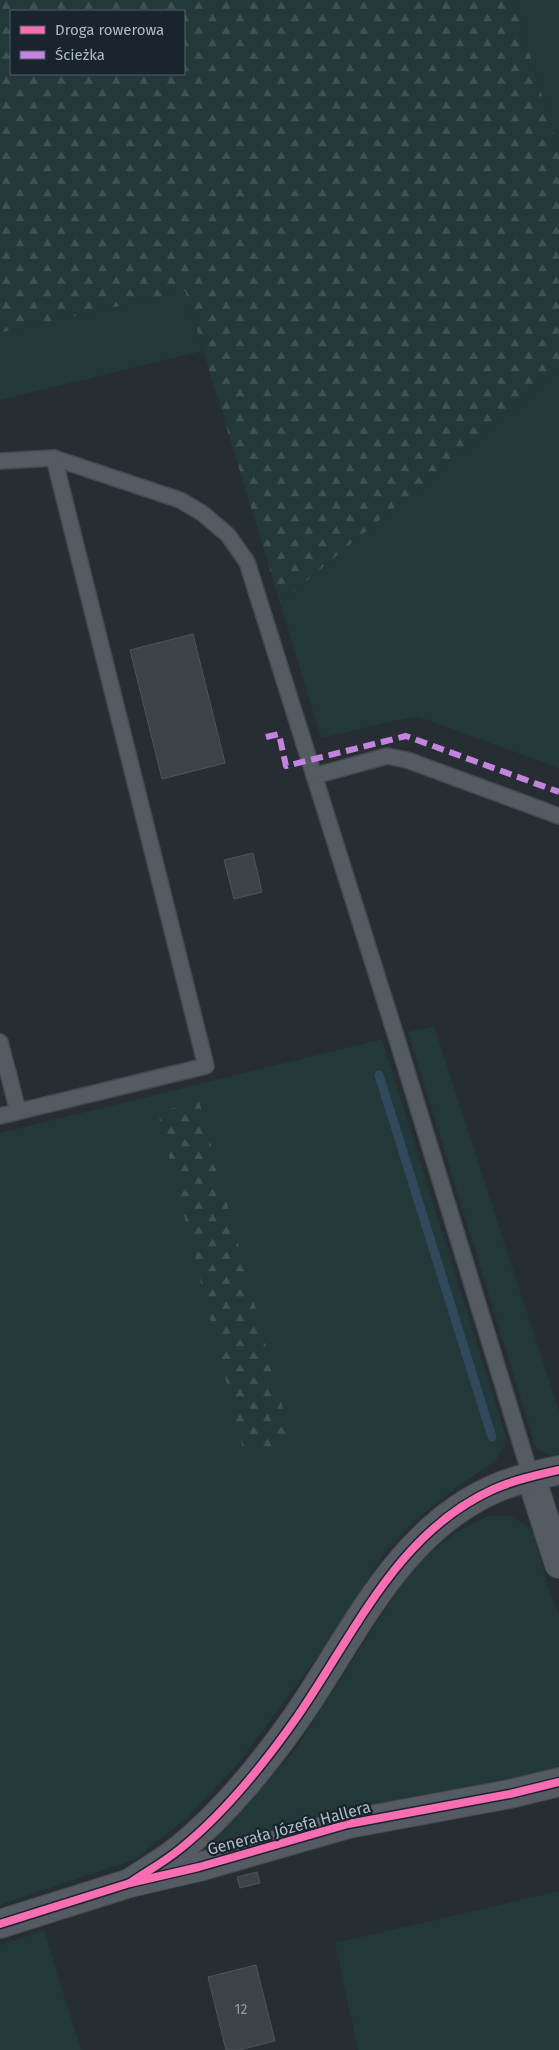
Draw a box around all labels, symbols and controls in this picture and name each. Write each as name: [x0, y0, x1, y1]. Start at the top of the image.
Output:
legend: [10, 10, 185, 75]
text: Droga rowerowa: [55, 21, 164, 39]
text: Ścieżka: [55, 46, 105, 64]
street label: Generała Józefa Hallera: [205, 1797, 373, 1859]
house number: 12: [235, 2001, 248, 2018]

